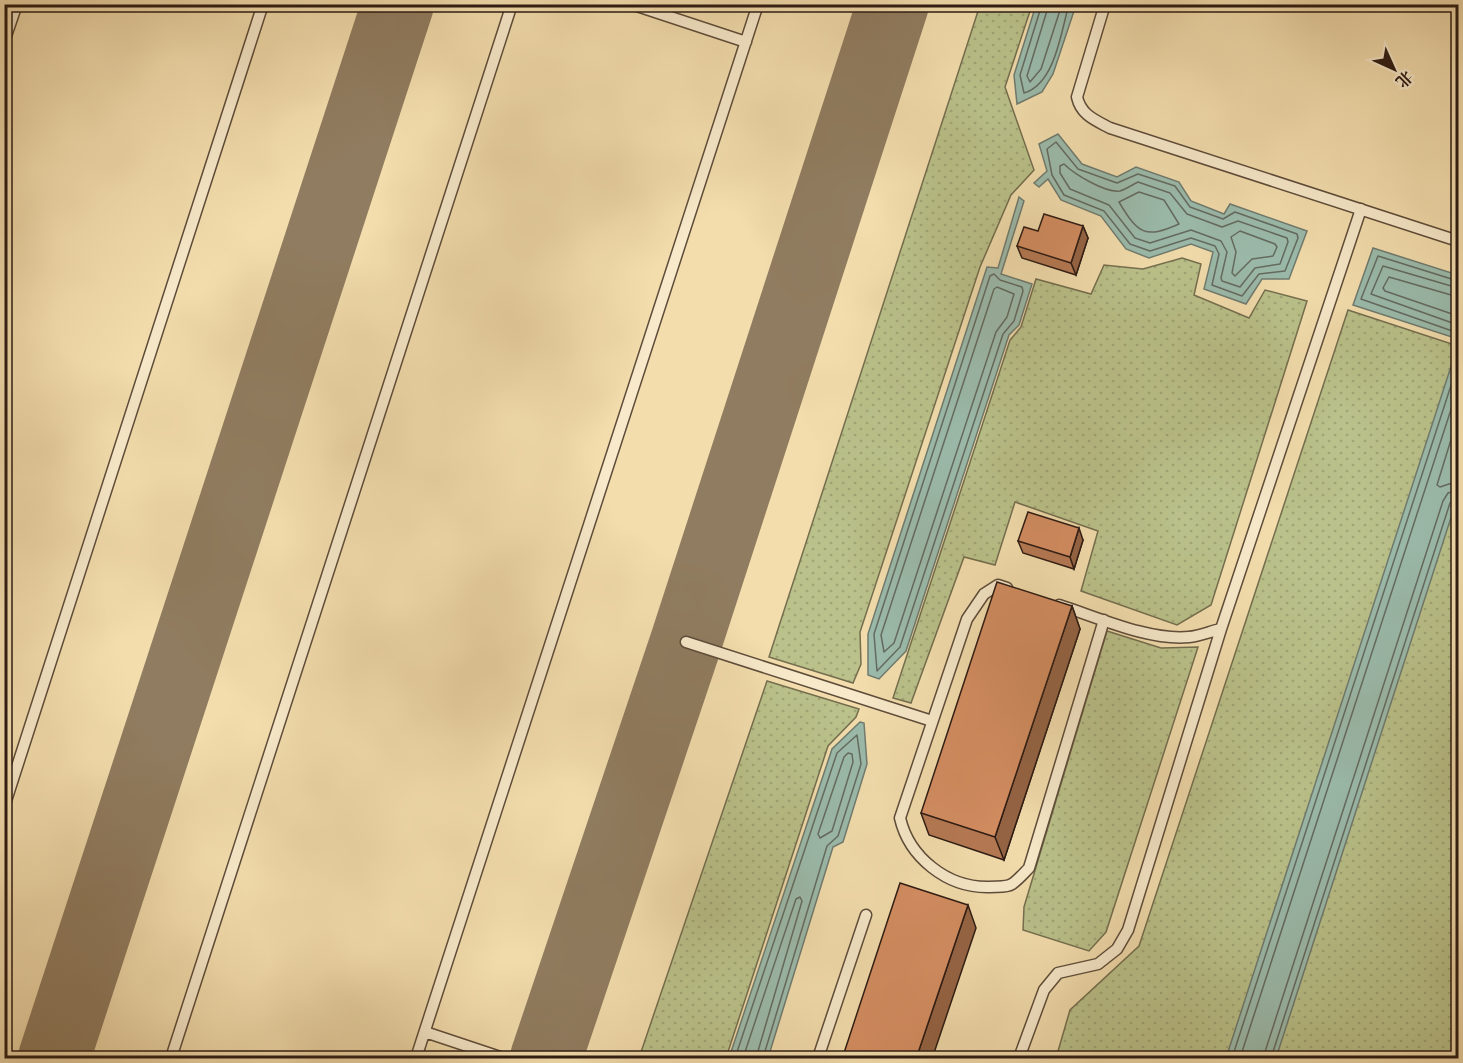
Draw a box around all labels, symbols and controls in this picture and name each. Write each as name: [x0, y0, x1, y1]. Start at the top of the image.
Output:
north arrow: [1364, 39, 1424, 99]
text: 北: [1392, 67, 1417, 92]

